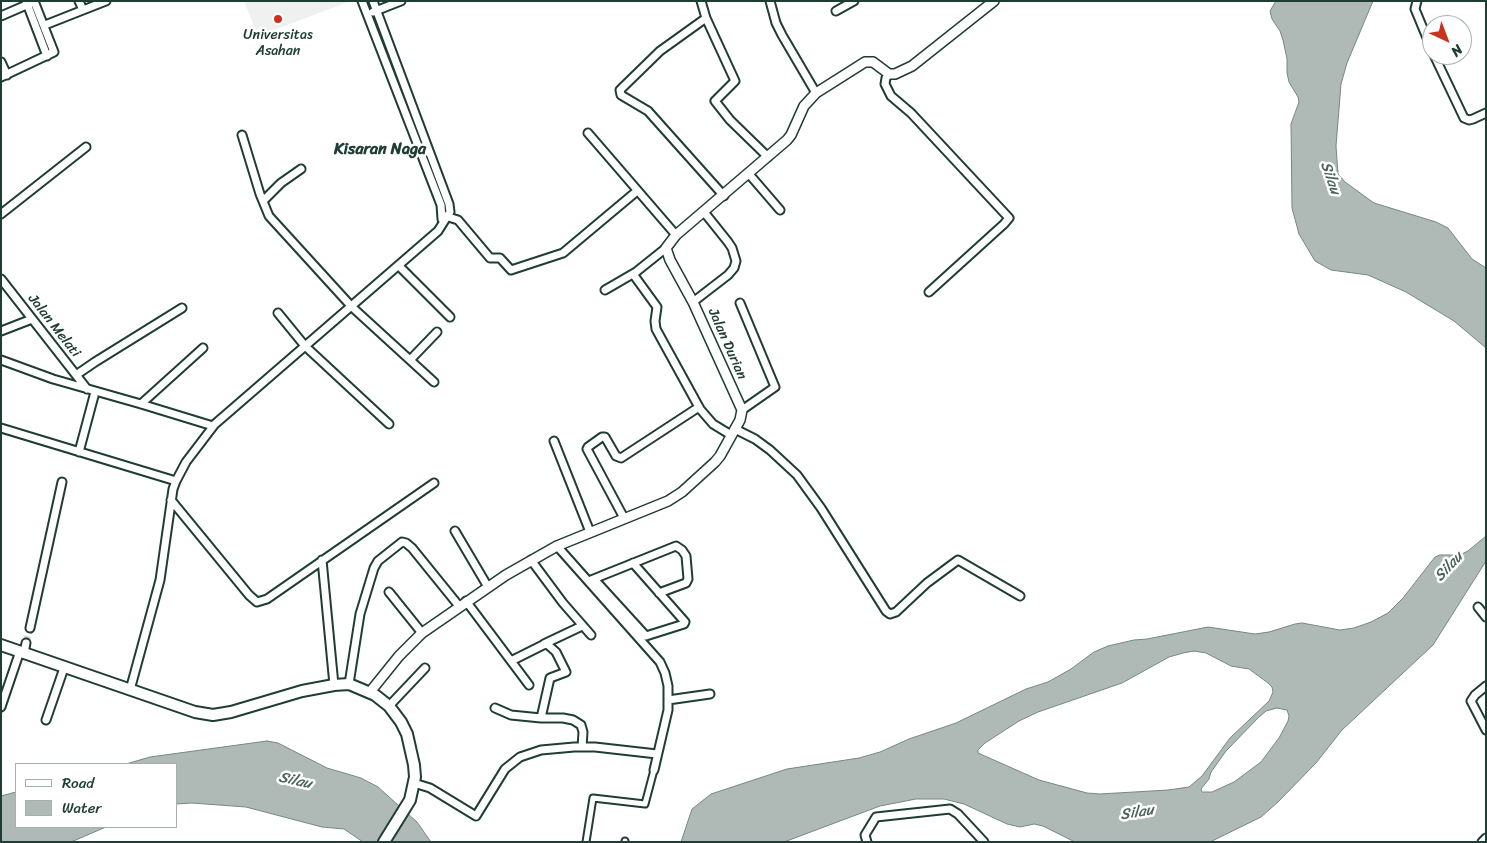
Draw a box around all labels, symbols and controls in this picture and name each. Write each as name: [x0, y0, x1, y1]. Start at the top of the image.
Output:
marker: Universitas Asahan: [272, 13, 284, 25]
north arrow: [1422, 15, 1472, 65]
place label: Universitas Asahan: [243, 27, 313, 59]
text: N: [1445, 38, 1469, 63]
district label: Kisaran Naga: [334, 140, 426, 160]
water label: Silau: [1316, 159, 1344, 197]
street label: Jalan Melati: [24, 291, 84, 361]
street label: Jalan Durian: [704, 306, 750, 382]
water label: Silau: [1431, 549, 1467, 585]
legend: [15, 763, 178, 828]
water label: Silau: [277, 768, 313, 794]
text: Road: [62, 770, 94, 796]
text: Water: [62, 795, 102, 821]
water label: Silau: [1119, 801, 1155, 825]

